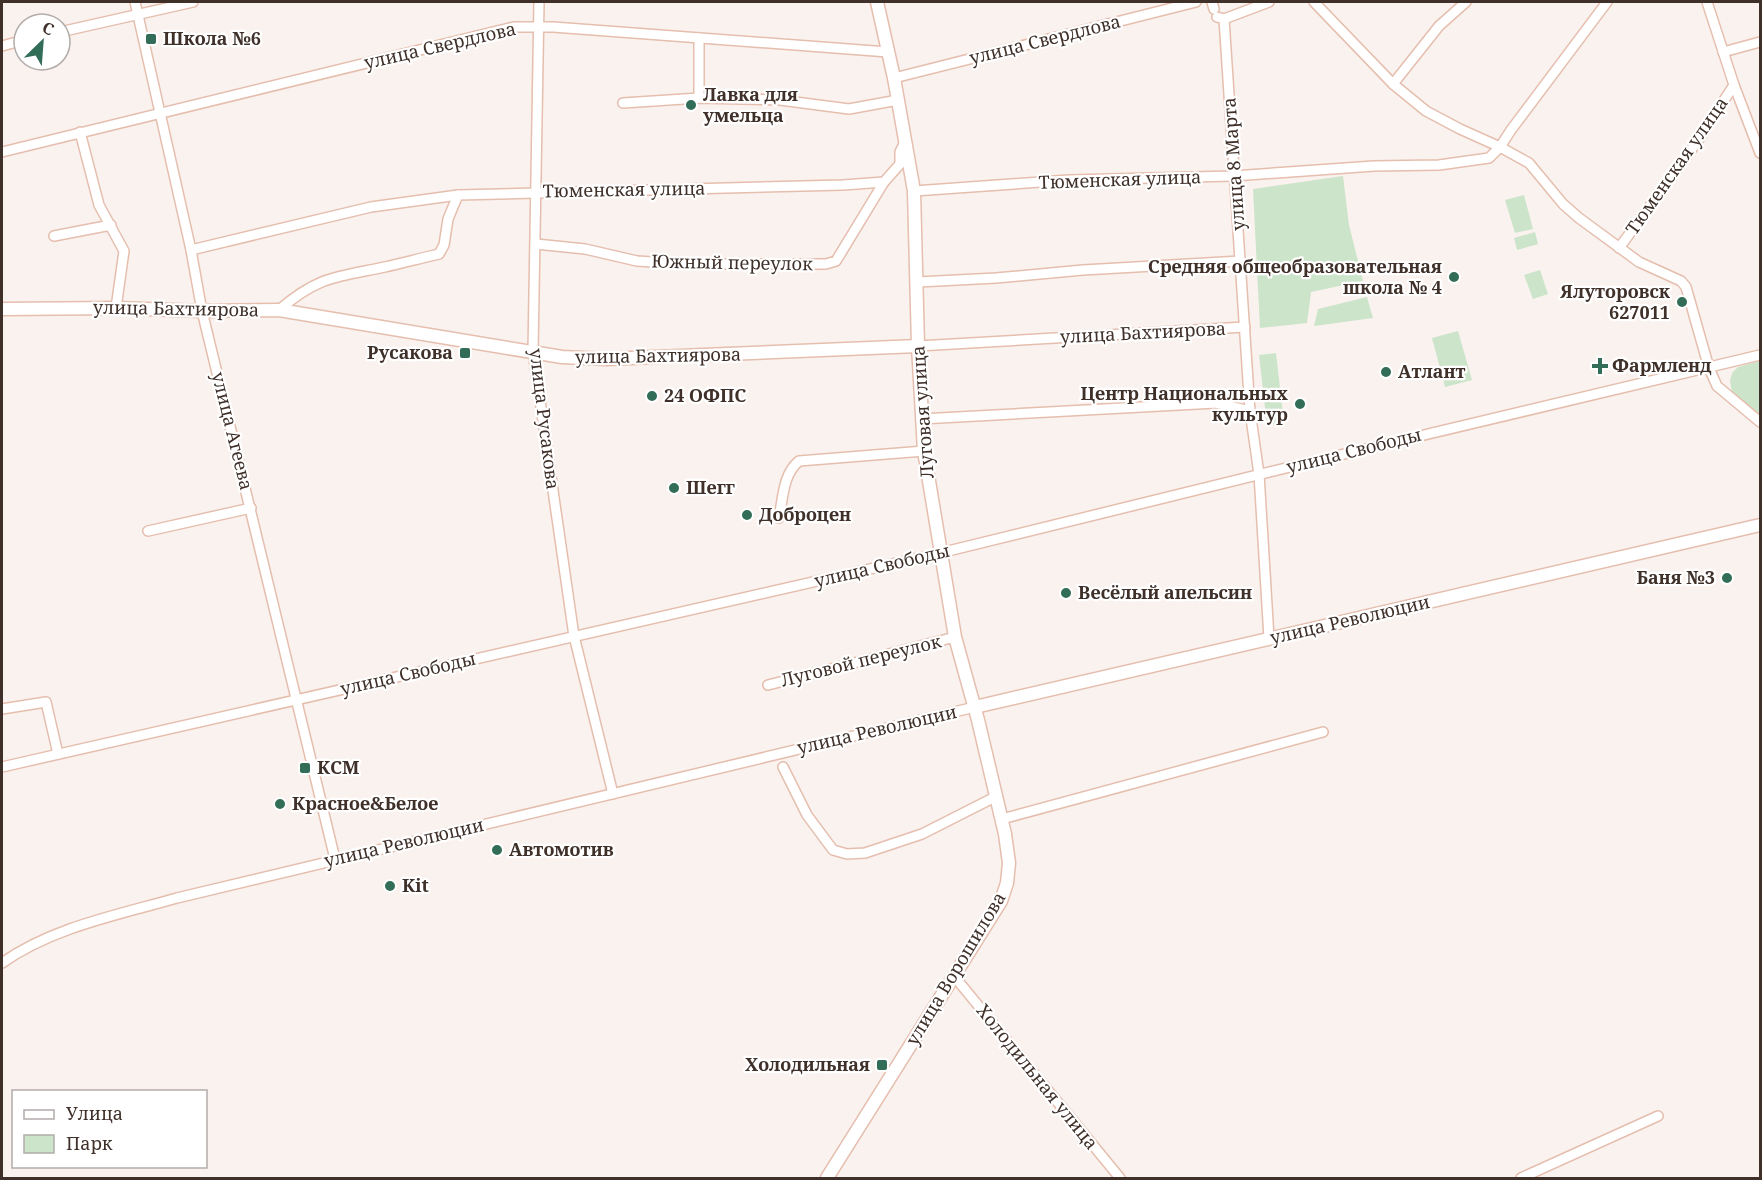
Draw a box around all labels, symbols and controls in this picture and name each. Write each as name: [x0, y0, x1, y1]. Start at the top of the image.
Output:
street label: улица Свердлова: [967, 9, 1123, 69]
north arrow: [12, 12, 72, 72]
text: С: [39, 16, 58, 41]
street label: улица Свердлова: [362, 16, 518, 74]
place label: Школа №6: [163, 26, 261, 50]
marker: Школа №6: [144, 32, 158, 46]
place label: Лавка для умельца: [703, 82, 798, 127]
street label: Тюменская улица: [1620, 92, 1733, 239]
street label: улица 8 Марта: [1216, 97, 1250, 232]
marker: Лавка для умельца: [684, 98, 698, 112]
street label: Тюменская улица: [1038, 164, 1202, 194]
street label: Тюменская улица: [542, 176, 706, 202]
street label: Южный переулок: [651, 249, 813, 275]
place label: Средняя общеобразовательная школа № 4: [1148, 254, 1442, 299]
marker: Средняя общеобразовательная школа № 4: [1447, 270, 1461, 284]
place label: Ялуторовск 627011: [1559, 279, 1671, 324]
street label: улица Бахтиярова: [93, 295, 259, 321]
marker: Ялуторовск 627011: [1675, 295, 1689, 309]
street label: улица Бахтиярова: [1059, 316, 1227, 348]
place label: Русакова: [367, 340, 453, 364]
street label: улица Бахтиярова: [575, 342, 741, 368]
street label: Луговая улица: [905, 345, 939, 479]
marker: Русакова: [458, 346, 472, 360]
street label: улица Русакова: [524, 347, 566, 491]
place label: Фармленд: [1612, 353, 1711, 377]
place label: Атлант: [1398, 359, 1466, 383]
marker: Фармленд: [1593, 359, 1607, 373]
marker: Атлант: [1379, 365, 1393, 379]
street label: улица Агеева: [207, 369, 259, 492]
place label: Центр Национальных культур: [1080, 381, 1288, 426]
place label: 24 ОФПС: [664, 383, 746, 407]
marker: 24 ОФПС: [645, 389, 659, 403]
marker: Центр Национальных культур: [1293, 397, 1307, 411]
street label: улица Свободы: [1284, 422, 1424, 478]
place label: Шегг: [686, 475, 735, 499]
marker: Шегг: [667, 481, 681, 495]
place label: Доброцен: [759, 502, 851, 526]
marker: Доброцен: [740, 508, 754, 522]
street label: улица Свободы: [812, 538, 952, 592]
place label: Баня №3: [1636, 565, 1715, 589]
marker: Баня №3: [1720, 571, 1734, 585]
place label: Весёлый апельсин: [1078, 580, 1252, 604]
marker: Весёлый апельсин: [1059, 586, 1073, 600]
street label: улица Революции: [1267, 589, 1432, 649]
street label: Луговой переулок: [778, 628, 944, 692]
street label: улица Свободы: [338, 646, 478, 700]
street label: улица Революции: [794, 699, 959, 759]
place label: КСМ: [317, 755, 359, 779]
marker: КСМ: [298, 761, 312, 775]
place label: Красное&Белое: [292, 791, 438, 815]
marker: Красное&Белое: [273, 797, 287, 811]
street label: улица Революции: [321, 812, 486, 872]
place label: Автомотив: [509, 837, 614, 861]
marker: Автомотив: [490, 843, 504, 857]
place label: Kit: [402, 873, 429, 897]
marker: Kit: [383, 879, 397, 893]
street label: улица Ворошилова: [900, 887, 1011, 1050]
street label: Холодильная улица: [972, 999, 1104, 1154]
place label: Холодильная: [745, 1052, 870, 1076]
marker: Холодильная: [875, 1058, 889, 1072]
legend: [12, 1090, 207, 1168]
text: Улица: [66, 1101, 123, 1125]
text: Парк: [66, 1131, 113, 1155]

